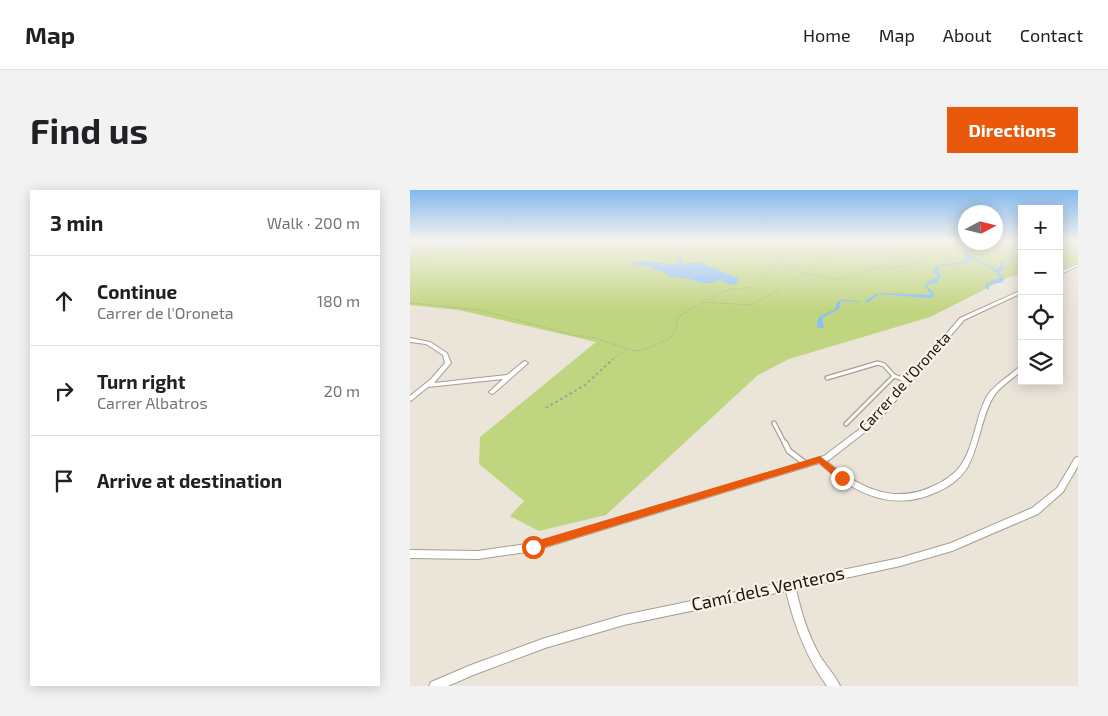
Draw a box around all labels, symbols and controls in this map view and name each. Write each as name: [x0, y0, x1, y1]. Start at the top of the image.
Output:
text: Map: [25, 20, 75, 49]
text: Home: [803, 24, 851, 46]
text: Map: [879, 24, 915, 46]
text: About: [943, 24, 992, 46]
text: Contact: [1020, 24, 1083, 46]
button: Directions: [947, 107, 1078, 153]
text: Find us: [30, 109, 148, 151]
north arrow: [958, 205, 1003, 250]
map controls: [1018, 205, 1063, 385]
button: +: [1018, 205, 1063, 250]
text: 3 min: [50, 210, 103, 235]
text: Walk · 200 m: [267, 213, 360, 232]
button: −: [1018, 250, 1063, 295]
text: Continue: [97, 280, 177, 303]
icon: ahead: [50, 287, 78, 315]
text: 180 m: [317, 291, 360, 310]
button: locate: [1018, 295, 1063, 340]
text: Carrer de l'Oroneta: [97, 303, 234, 322]
street label: Carrer de l'Oroneta: [855, 328, 954, 435]
button: layers: [1018, 340, 1063, 385]
text: Turn right: [97, 370, 185, 393]
icon: right: [50, 377, 78, 405]
text: 20 m: [324, 381, 360, 400]
text: Carrer Albatros: [97, 393, 208, 412]
icon: arrive: [50, 467, 78, 495]
route end: [831, 467, 854, 490]
text: Arrive at destination: [97, 469, 282, 492]
route start: [522, 536, 545, 559]
street label: Camí dels Venteros: [689, 561, 846, 615]

